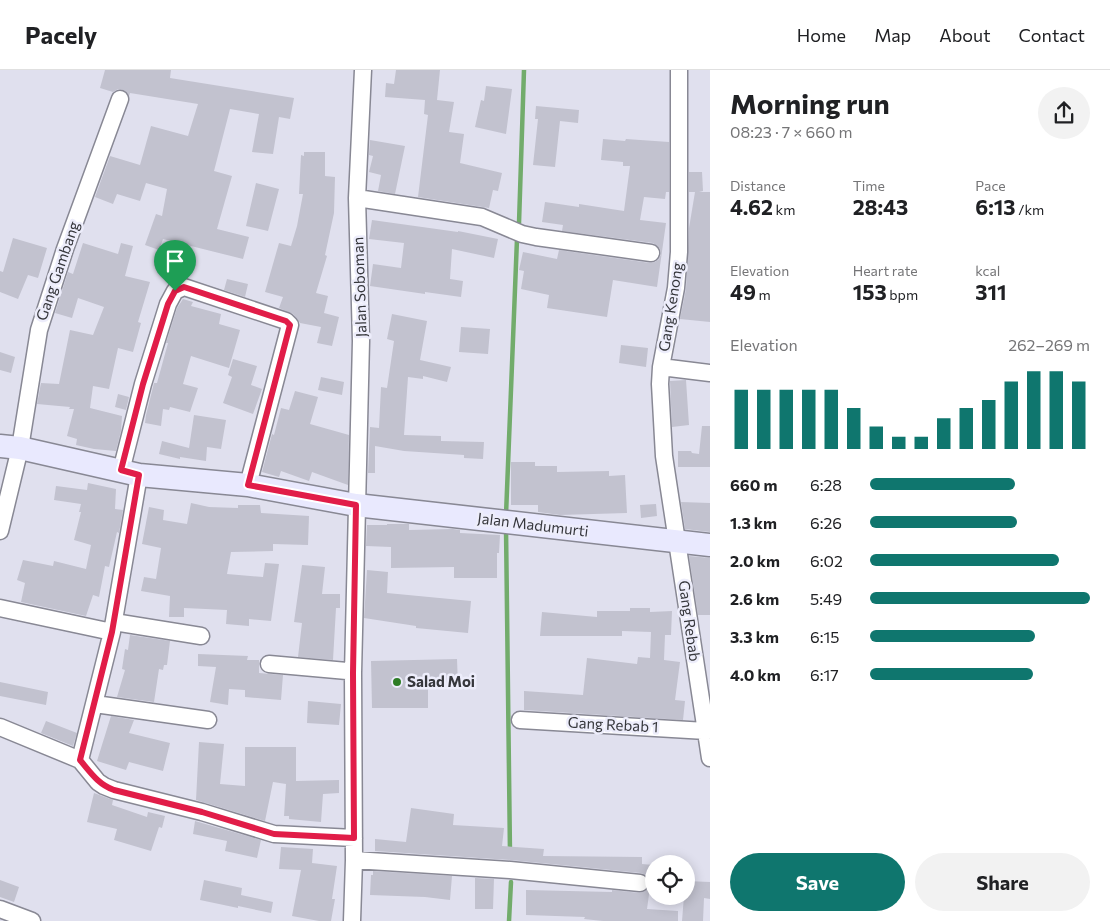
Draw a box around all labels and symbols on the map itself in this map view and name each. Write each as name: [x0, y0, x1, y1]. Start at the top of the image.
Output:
street label: Gang Gambang: [32, 219, 82, 323]
street label: Jalan Soboman: [348, 237, 370, 338]
pin: [154, 240, 196, 291]
street label: Gang Kenong: [654, 261, 686, 353]
street label: Jalan Madumurti: [476, 508, 590, 540]
street label: Gang Rebab: [675, 579, 705, 663]
place label: Salad Moi: [407, 672, 475, 690]
marker: Salad Moi: [391, 676, 403, 688]
street label: Gang Rebab 1: [567, 713, 659, 735]

